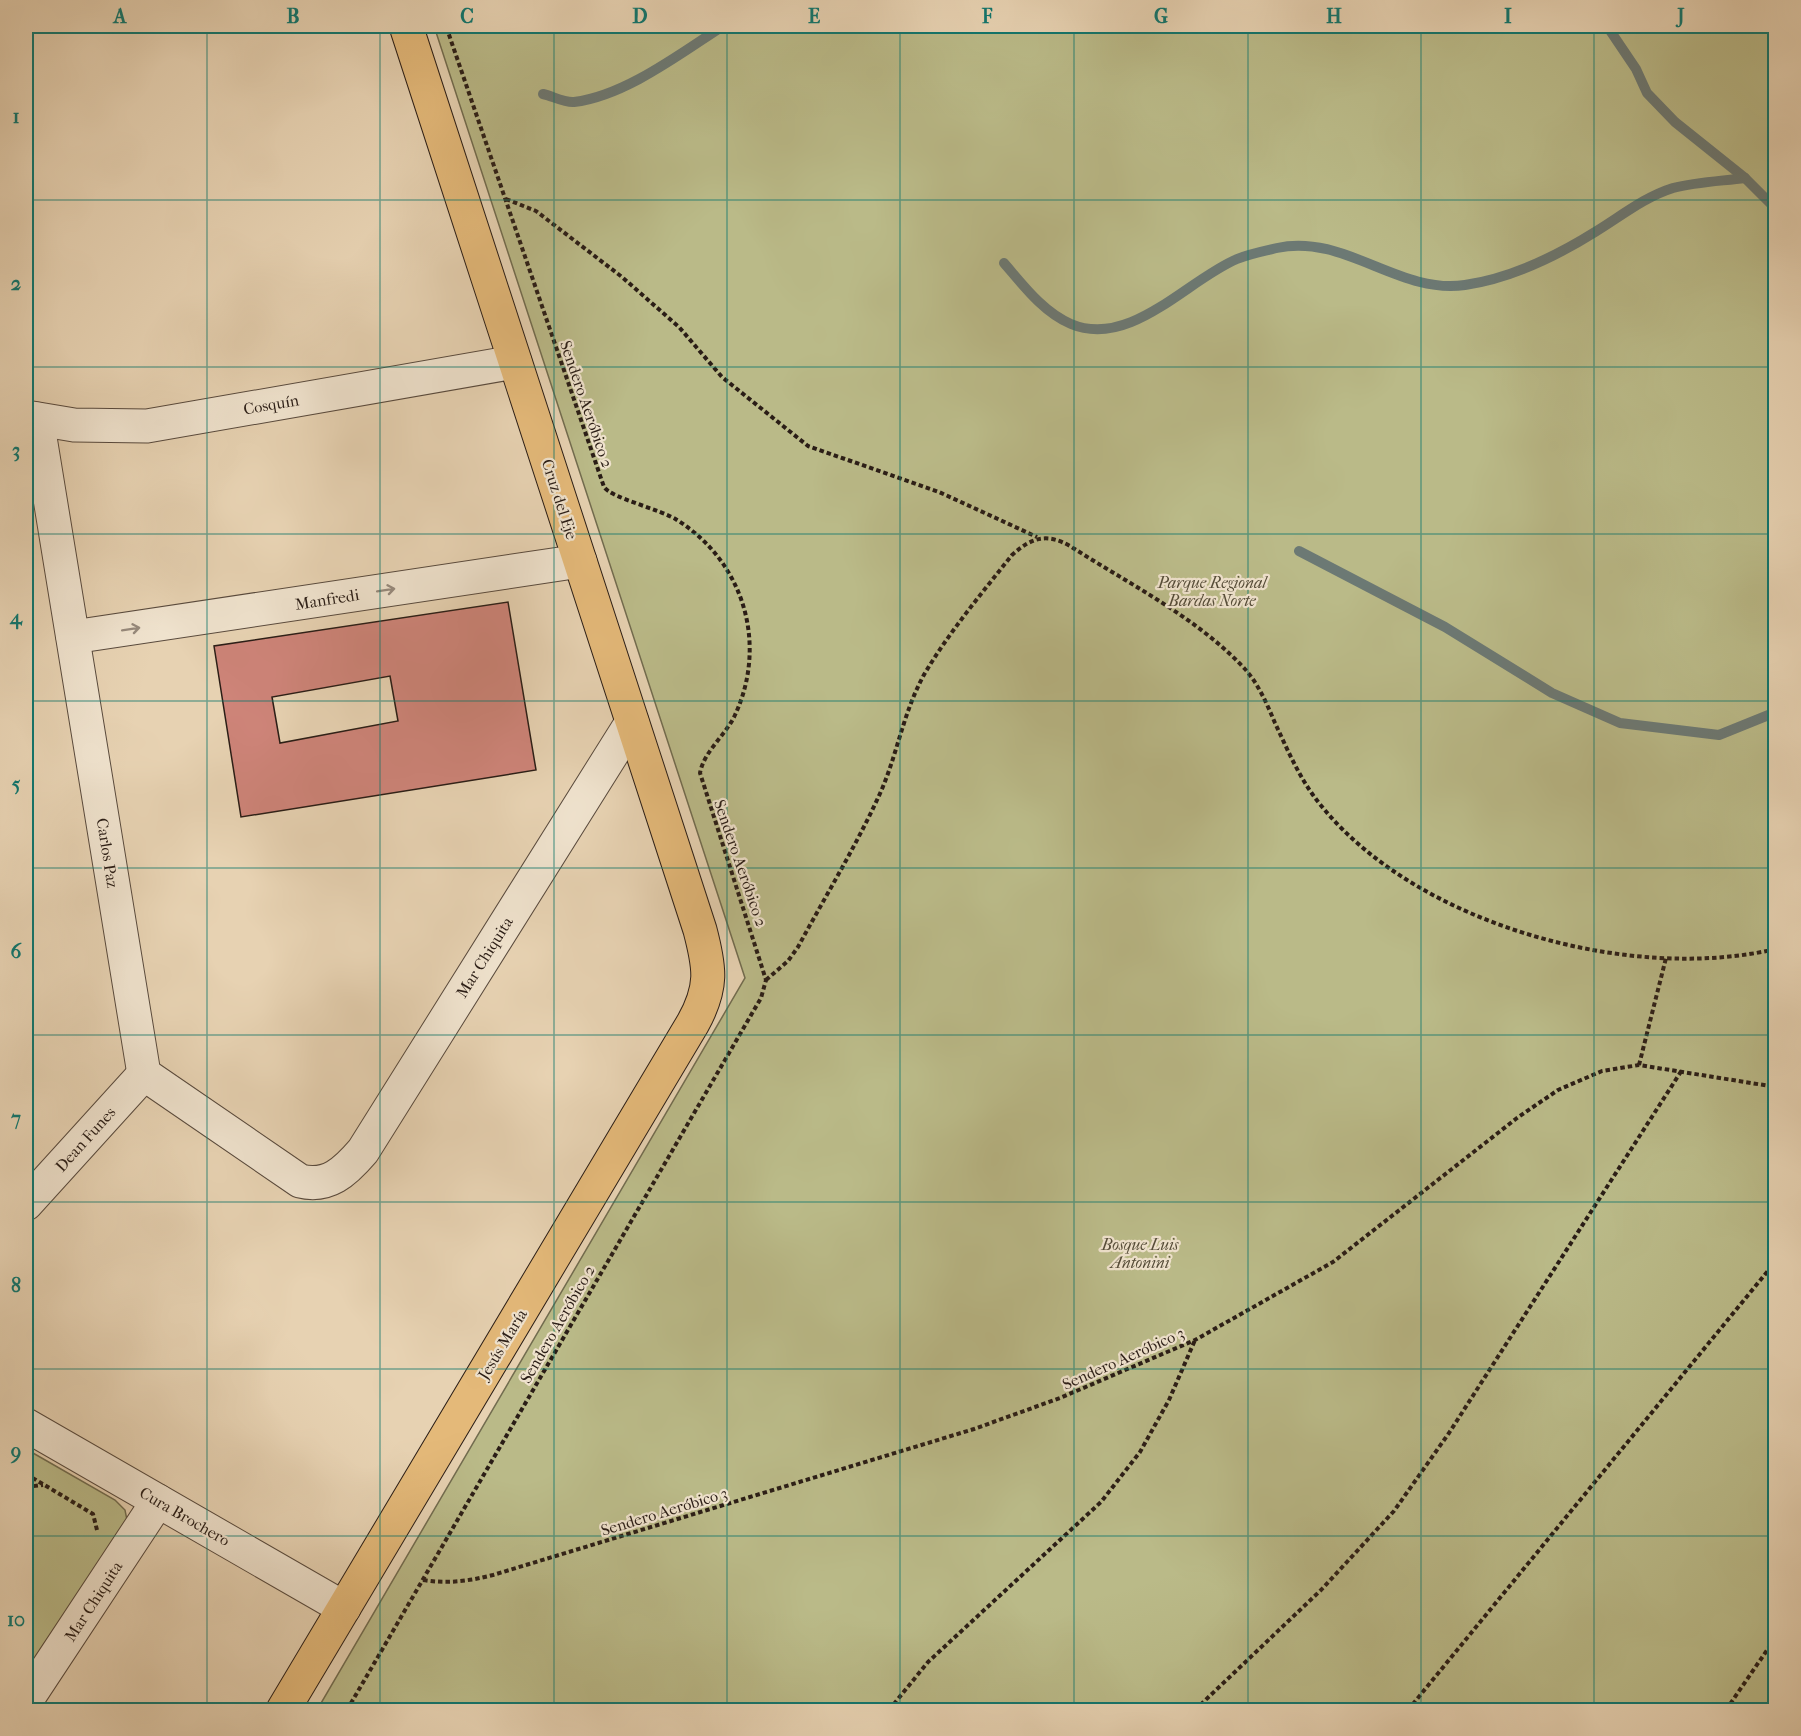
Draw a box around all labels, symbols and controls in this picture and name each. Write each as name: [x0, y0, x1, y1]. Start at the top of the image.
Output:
text: A: [112, 5, 128, 28]
text: B: [286, 5, 300, 28]
text: C: [460, 5, 474, 28]
text: D: [632, 5, 648, 28]
text: E: [808, 5, 820, 28]
text: F: [981, 5, 993, 28]
text: G: [1154, 5, 1168, 28]
text: H: [1326, 5, 1342, 28]
text: I: [1504, 5, 1512, 28]
text: J: [1675, 5, 1685, 28]
text: 1: [12, 105, 20, 128]
text: 2: [11, 272, 21, 295]
street label: Sendero Aeróbico 2: [556, 338, 617, 470]
street label: Cosquín: [242, 390, 301, 419]
text: 3: [12, 439, 20, 462]
street label: Cruz del Eje: [538, 457, 581, 542]
park label: Parque Regional Bardas Norte: [1157, 573, 1268, 610]
street label: Manfredi: [294, 585, 361, 614]
one-way arrow: [376, 585, 395, 596]
text: 4: [9, 606, 23, 630]
one-way arrow: [120, 623, 140, 634]
text: 5: [12, 773, 21, 796]
street label: Sendero Aeróbico 2: [710, 797, 771, 929]
street label: Carlos Paz: [93, 817, 122, 889]
street label: Mar Chiquita: [452, 913, 517, 1001]
text: 6: [11, 940, 23, 963]
street label: Dean Funes: [51, 1103, 120, 1176]
text: 7: [10, 1107, 21, 1130]
park label: Bosque Luis Antonini: [1101, 1235, 1180, 1272]
street label: Sendero Aeróbico 2: [516, 1262, 599, 1387]
text: 8: [11, 1274, 21, 1297]
street label: Jesús María: [473, 1305, 531, 1385]
street label: Sendero Aeróbico 3: [1059, 1323, 1187, 1394]
text: 9: [10, 1441, 21, 1464]
street label: Cura Brochero: [136, 1483, 233, 1550]
street label: Sendero Aeróbico 3: [599, 1483, 730, 1540]
street label: Mar Chiquita: [60, 1557, 127, 1645]
text: 10: [7, 1608, 25, 1631]

